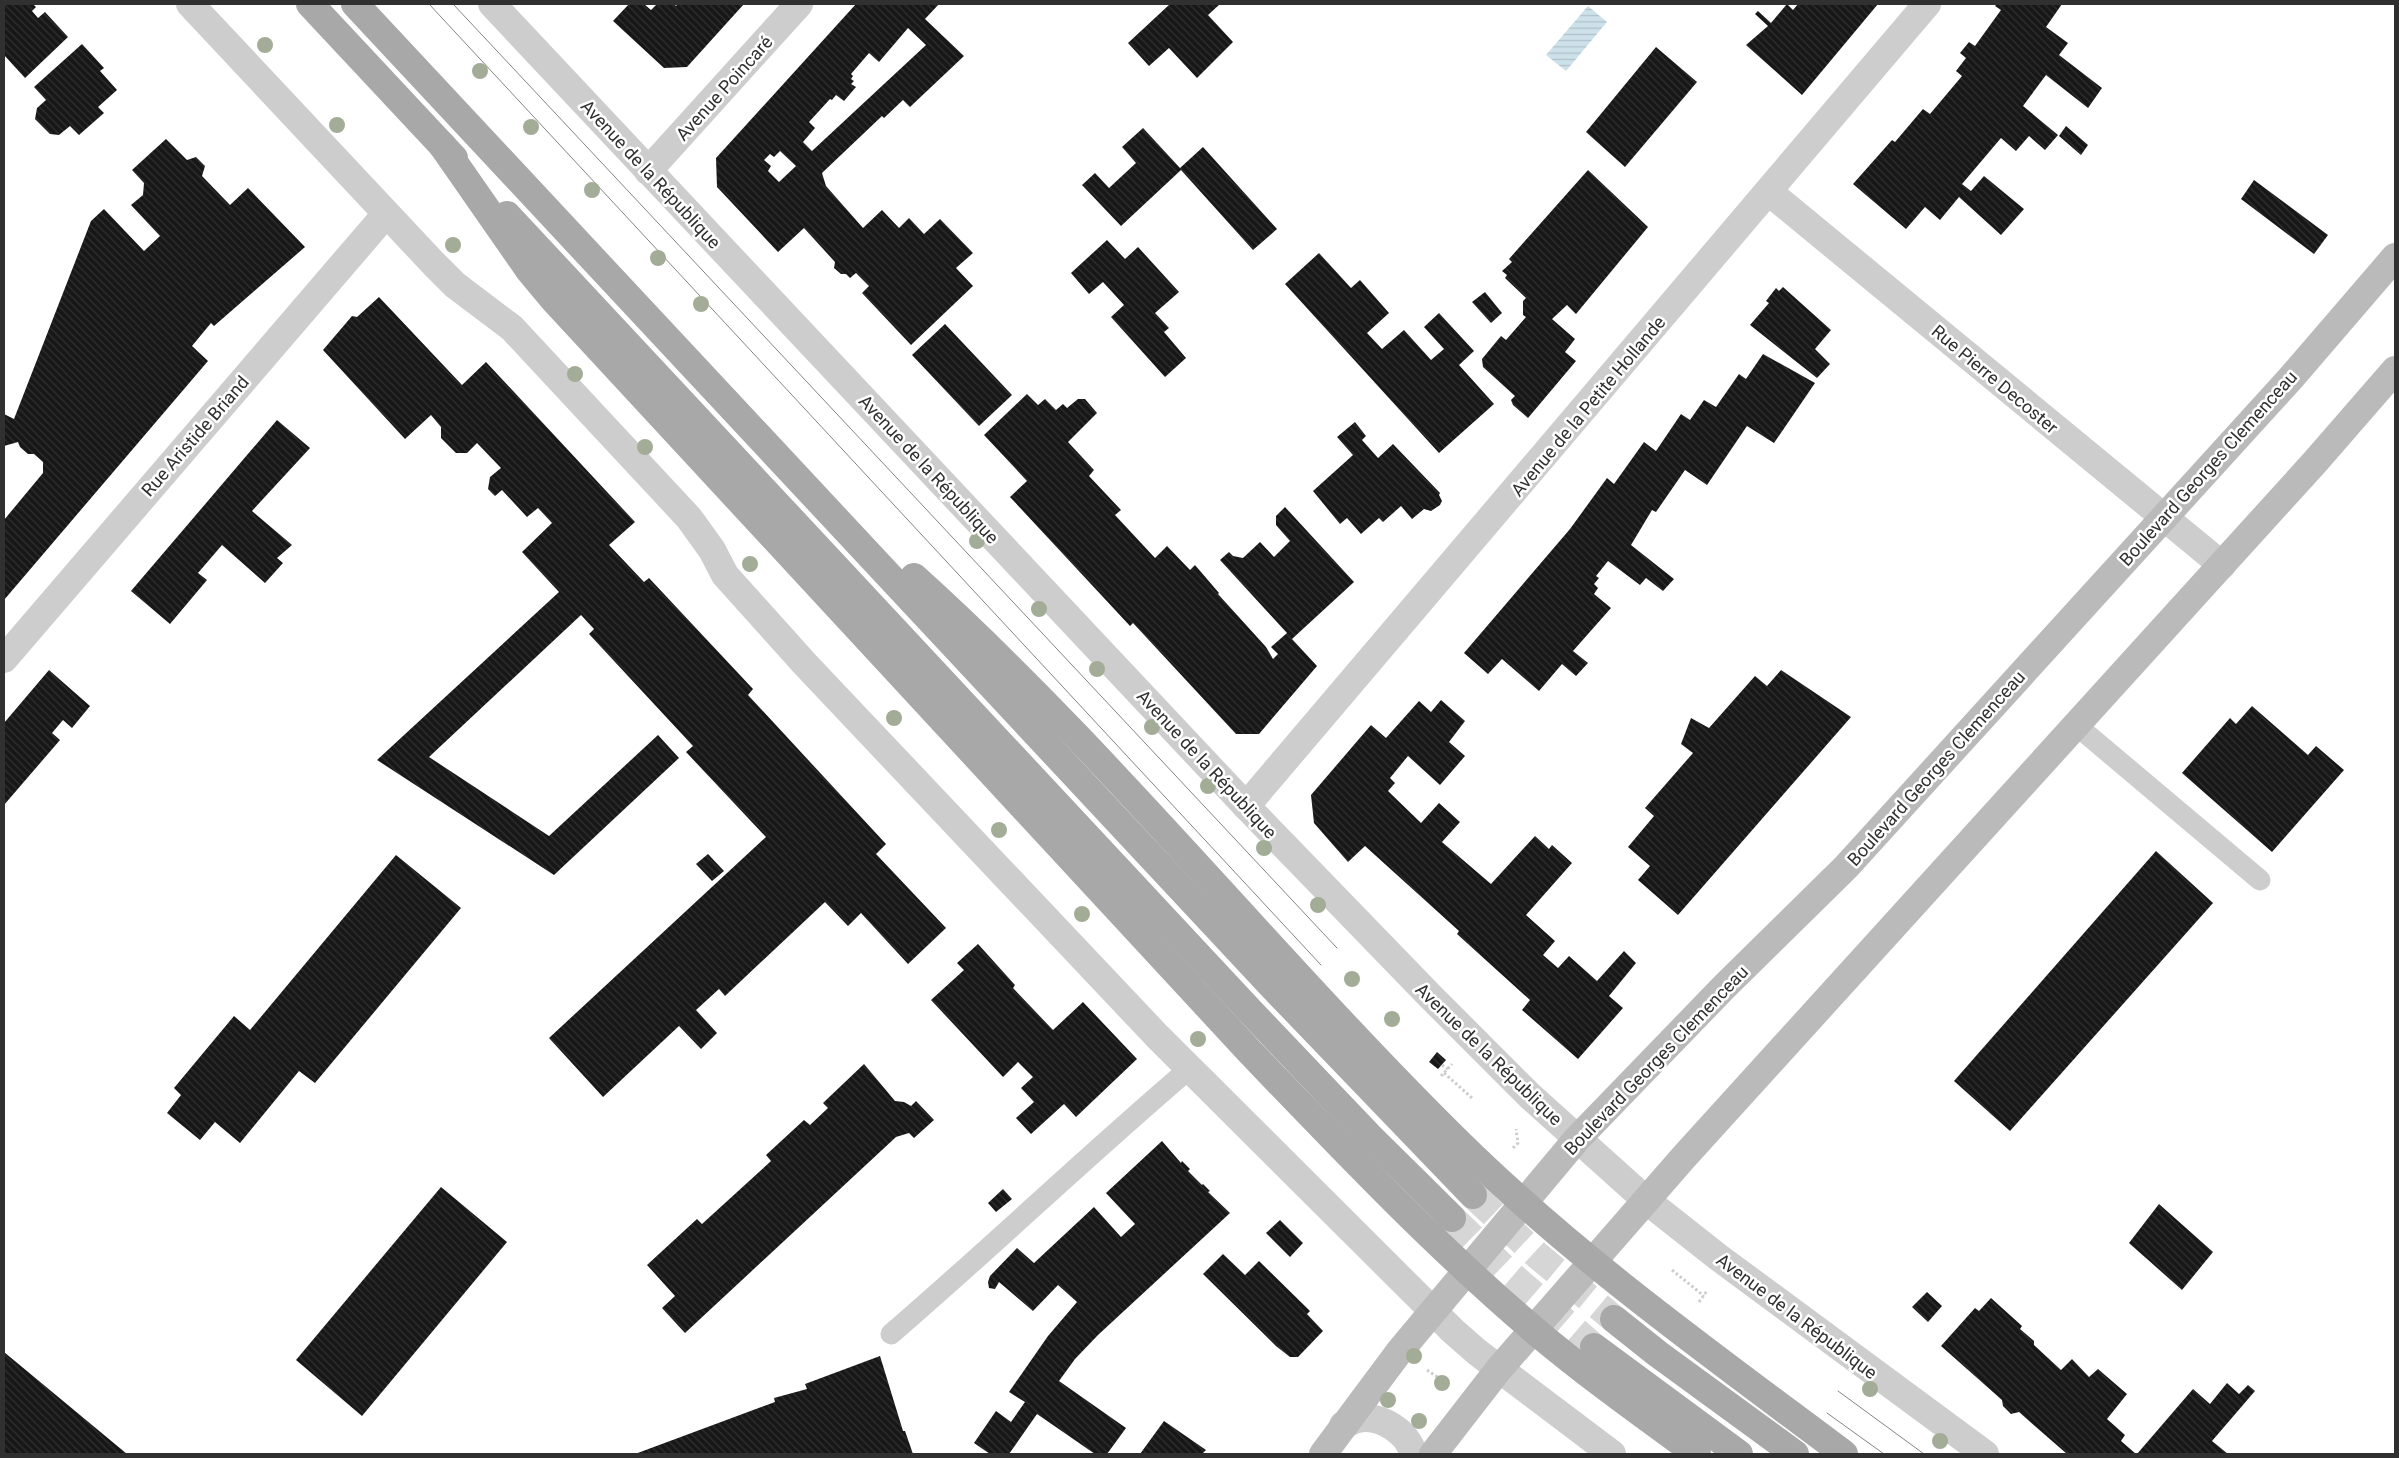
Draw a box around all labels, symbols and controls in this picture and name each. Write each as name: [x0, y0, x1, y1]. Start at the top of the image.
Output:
street label: Avenue Poincaré: [671, 31, 777, 145]
street label: Avenue de la République: [577, 95, 725, 253]
street label: Avenue de la Petite Hollande: [1507, 312, 1669, 500]
street label: Rue Pierre Decoster: [1928, 320, 2062, 438]
street label: Boulevard Georges Clemenceau: [2115, 366, 2301, 570]
street label: Rue Aristide Briand: [137, 372, 253, 500]
street label: Avenue de la République: [855, 390, 1003, 548]
street label: Boulevard Georges Clemenceau: [1843, 666, 2029, 870]
street label: Avenue de la République: [1133, 685, 1281, 843]
street label: Boulevard Georges Clemenceau: [1560, 961, 1752, 1159]
street label: Avenue de la République: [1411, 979, 1567, 1129]
street label: Avenue de la République: [1713, 1249, 1881, 1383]

